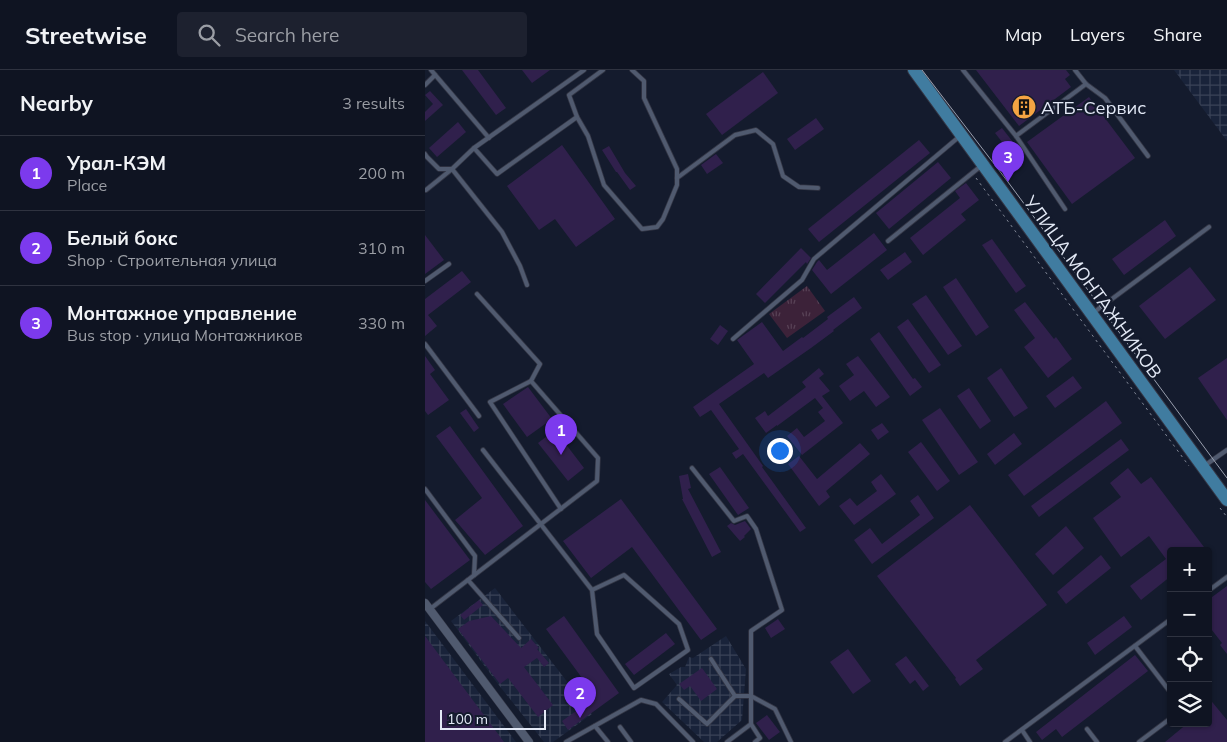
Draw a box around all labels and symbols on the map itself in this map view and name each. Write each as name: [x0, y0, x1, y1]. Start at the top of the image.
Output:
building icon: АТБ-Сервис: [1011, 94, 1037, 120]
place label: АТБ-Сервис: [1041, 96, 1146, 119]
pin: 3: [992, 141, 1024, 182]
street label: УЛИЦА МОНТАЖНИКОВ: [1018, 190, 1167, 383]
pin: 1: [545, 414, 577, 455]
your location: [767, 438, 793, 464]
pin: 2: [564, 677, 596, 718]
scale bar: [440, 707, 546, 730]

